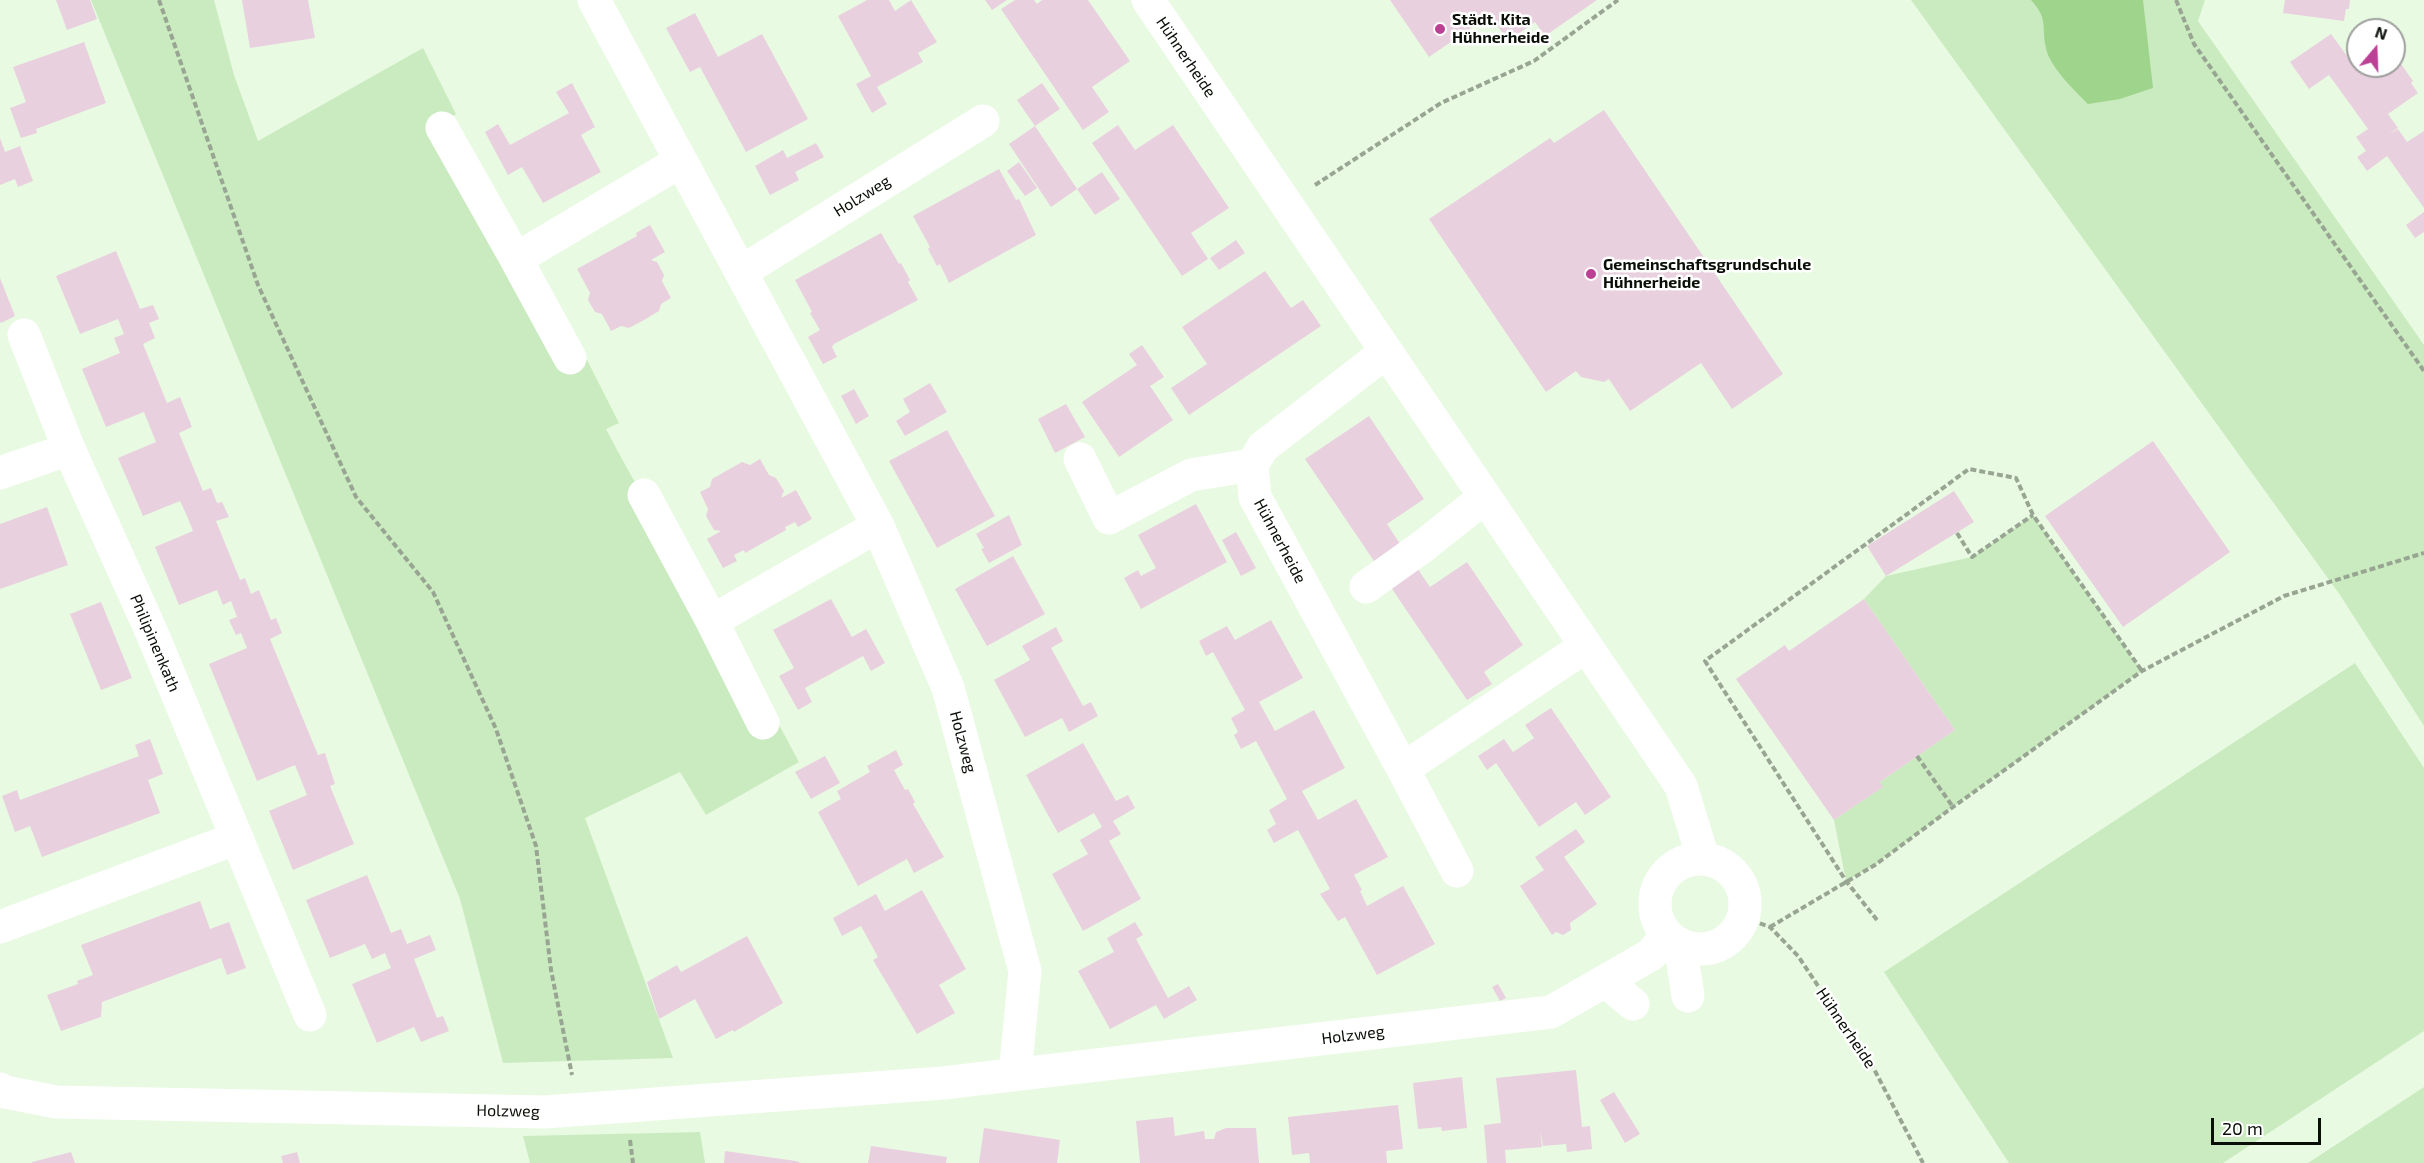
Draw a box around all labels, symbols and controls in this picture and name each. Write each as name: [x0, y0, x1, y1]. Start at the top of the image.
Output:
place label: Städt. Kita Hühnerheide: [1452, 10, 1549, 48]
street label: Hühnerheide: [1152, 13, 1220, 101]
north arrow: [2346, 18, 2406, 78]
marker: Städt. Kita Hühnerheide: [1433, 22, 1447, 36]
text: N: [2373, 22, 2390, 43]
street label: Holzweg: [830, 171, 894, 221]
place label: Gemeinschaftsgrundschule Hühnerheide: [1603, 255, 1811, 293]
marker: Gemeinschaftsgrundschule Hühnerheide: [1584, 267, 1598, 281]
street label: Hühnerheide: [1250, 495, 1310, 587]
street label: Philipinenkath: [126, 591, 184, 695]
street label: Holzweg: [946, 709, 980, 775]
street label: Hühnerheide: [1812, 984, 1880, 1072]
street label: Holzweg: [1320, 1022, 1386, 1048]
street label: Holzweg: [476, 1101, 540, 1121]
scale bar: [2214, 1106, 2324, 1144]
text: 20 m: [2222, 1117, 2263, 1139]

